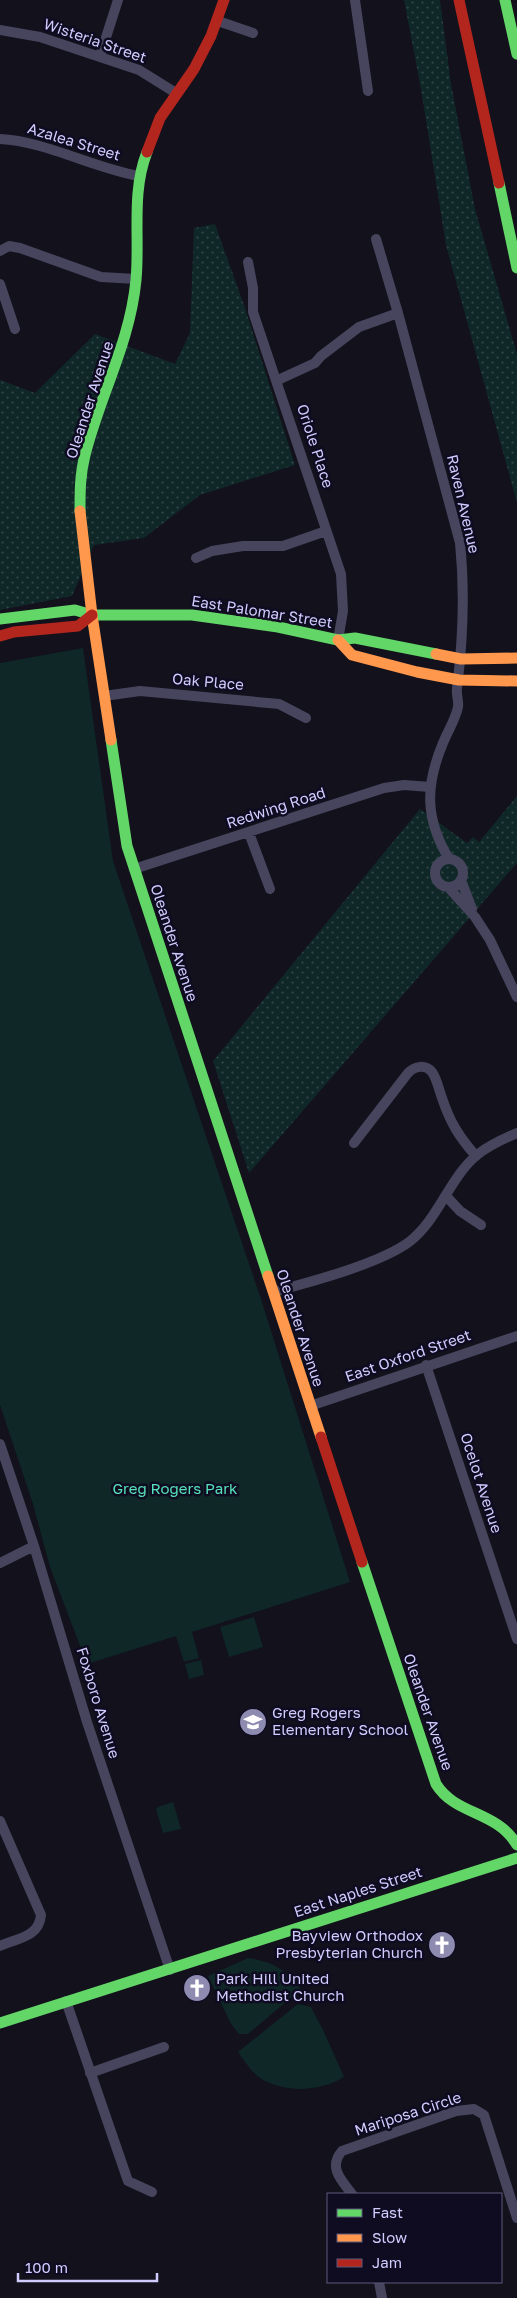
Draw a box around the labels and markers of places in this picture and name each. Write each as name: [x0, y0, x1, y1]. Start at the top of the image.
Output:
place label: Greg Rogers Elementary School: [272, 1703, 408, 1738]
school or university icon: Greg Rogers Elementary School: [238, 1707, 268, 1737]
place label: Bayview Orthodox Presbyterian Church: [275, 1926, 423, 1961]
church icon: Bayview Orthodox Presbyterian Church: [427, 1930, 457, 1960]
place label: Park Hill United Methodist Church: [216, 1969, 344, 2004]
church icon: Park Hill United Methodist Church: [182, 1973, 212, 2003]

